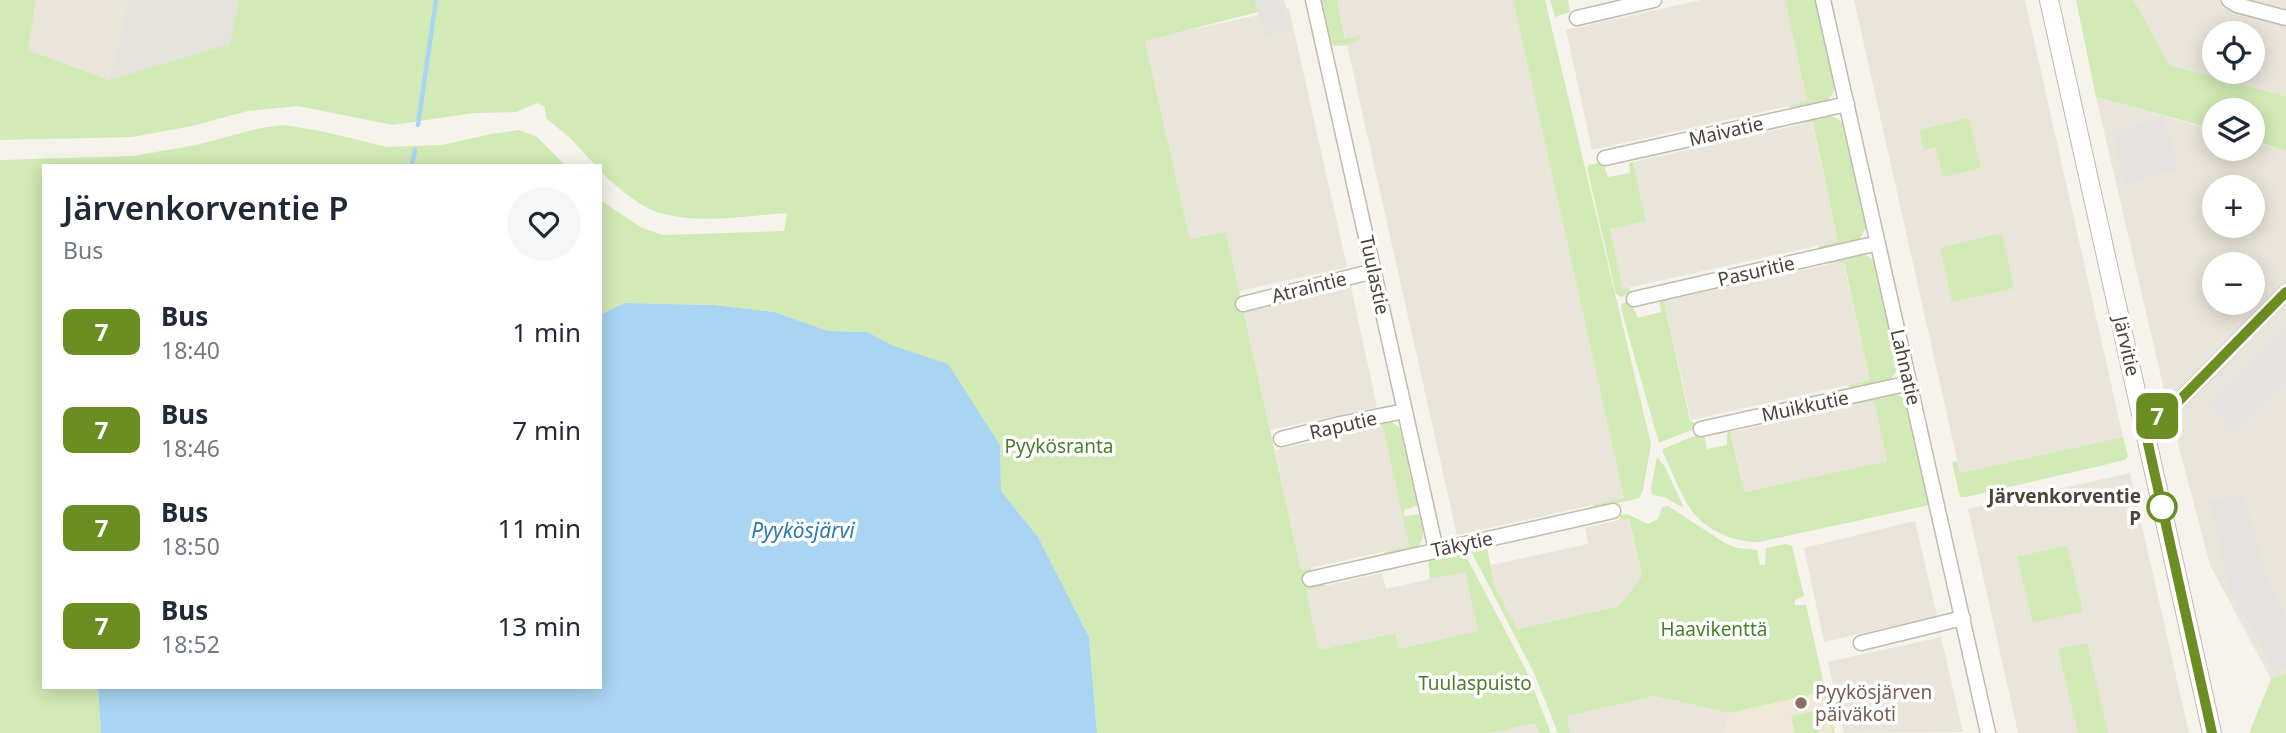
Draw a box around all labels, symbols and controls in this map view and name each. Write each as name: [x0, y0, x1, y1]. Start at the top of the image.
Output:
map controls: [2202, 21, 2265, 315]
button: locate: [2202, 21, 2265, 84]
button: layers: [2202, 98, 2265, 161]
street label: Maivatie: [1686, 110, 1766, 152]
button: +: [2202, 175, 2265, 238]
text: Järvenkorventie P: [63, 185, 349, 230]
button: heart: [507, 187, 581, 261]
street label: Tuulastie: [1354, 233, 1396, 317]
text: Bus: [63, 234, 103, 266]
street label: Pasuritie: [1715, 250, 1797, 292]
button: −: [2202, 252, 2265, 315]
street label: Atraintie: [1269, 265, 1349, 309]
text: Bus: [161, 298, 208, 334]
street label: Järvitie: [2107, 312, 2146, 379]
text: 1 min: [512, 314, 581, 350]
text: 7: [95, 315, 108, 348]
street label: Lahnatie: [1885, 326, 1927, 408]
text: 18:40: [161, 334, 220, 366]
street label: Muikkutie: [1759, 384, 1851, 428]
line badge: 7: [2134, 393, 2180, 439]
text: Bus: [161, 396, 208, 432]
text: 7: [2150, 399, 2164, 432]
street label: Raputie: [1307, 405, 1379, 445]
text: 7 min: [512, 412, 581, 448]
text: 7: [95, 413, 108, 446]
text: 18:46: [161, 432, 220, 464]
park label: Pyykösranta: [1004, 433, 1114, 459]
place label: Järvenkorventie P: [1986, 483, 2141, 531]
marker: Järvenkorventie P: [2147, 492, 2177, 522]
text: Bus: [161, 494, 208, 530]
text: 11 min: [497, 510, 581, 546]
text: 7: [95, 511, 108, 544]
water label: Pyykösjärvi: [751, 516, 855, 544]
street label: Täkytie: [1429, 525, 1495, 563]
text: 18:50: [161, 530, 220, 562]
text: Bus: [161, 592, 208, 628]
text: 13 min: [497, 608, 581, 644]
text: 7: [95, 609, 108, 642]
park label: Haavikenttä: [1661, 616, 1767, 642]
text: 18:52: [161, 628, 220, 660]
park label: Tuulaspuisto: [1418, 670, 1532, 696]
place label: Pyykösjärven päiväkoti: [1815, 679, 1932, 727]
marker: Pyykösjärven päiväkoti: [1793, 695, 1809, 711]

